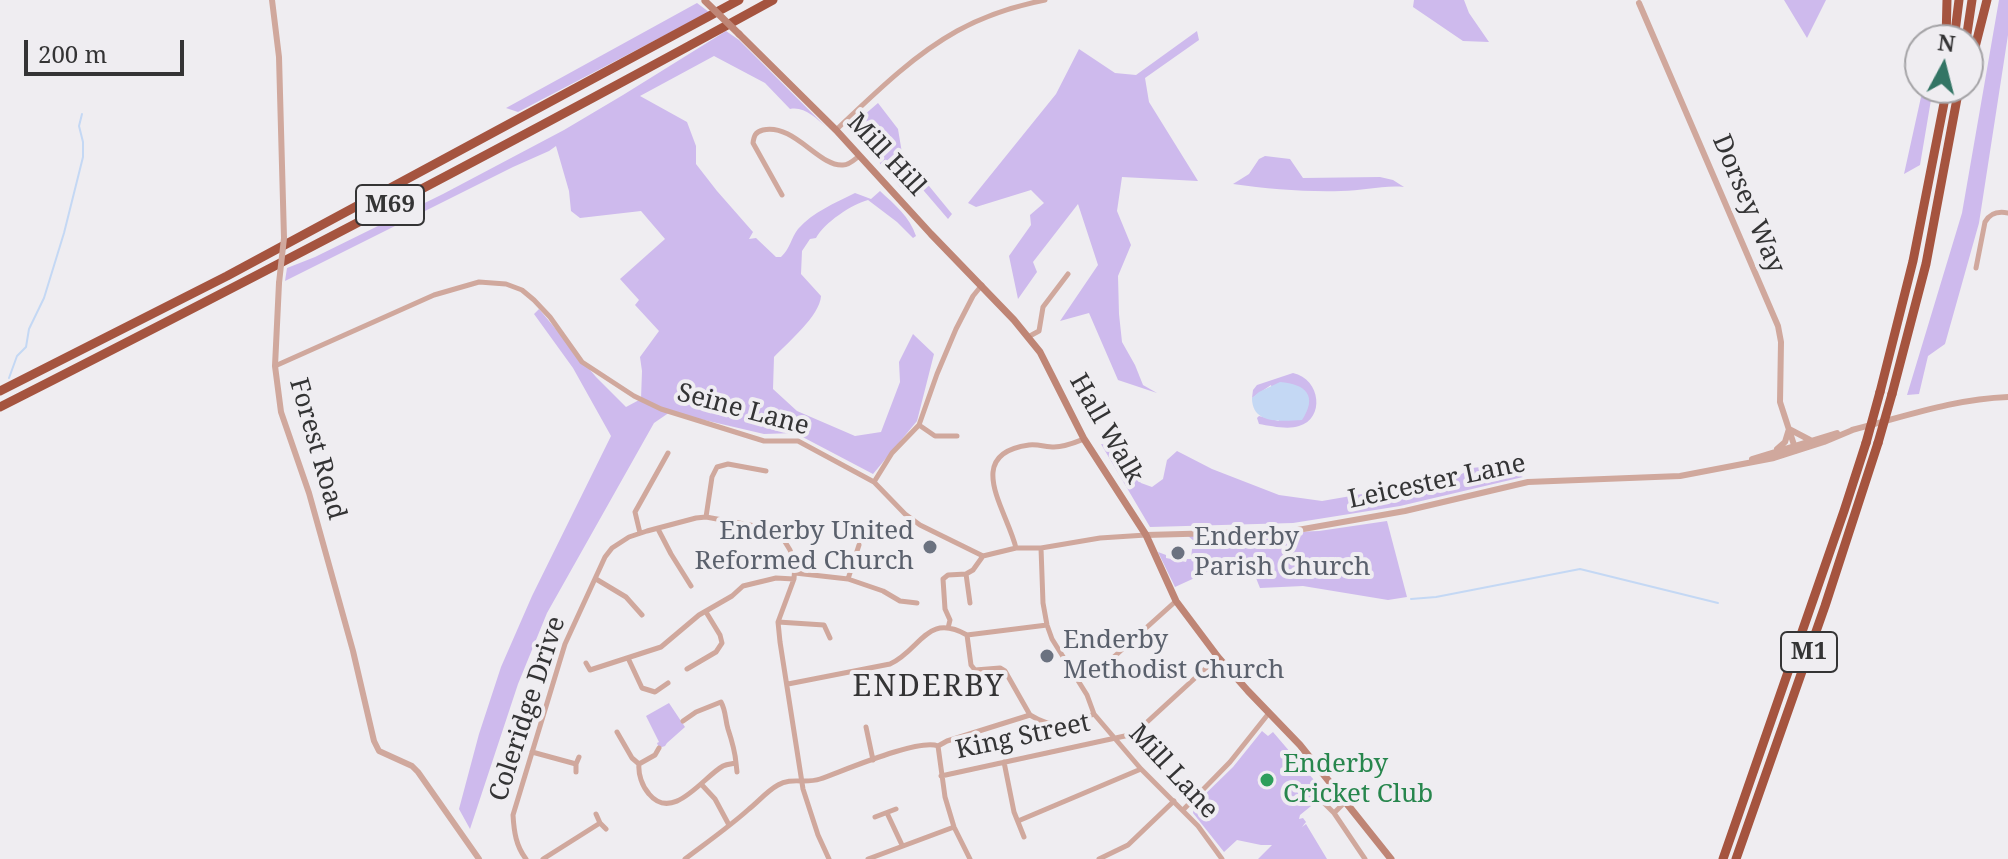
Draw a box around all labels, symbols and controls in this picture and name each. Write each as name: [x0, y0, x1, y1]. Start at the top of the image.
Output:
scale bar: [28, 24, 188, 74]
north arrow: [1904, 24, 1984, 104]
text: N: [1936, 26, 1957, 58]
text: 200 m: [38, 37, 107, 70]
street label: Mill Hill: [840, 108, 932, 202]
street label: Dorsey Way: [1705, 130, 1791, 278]
road number: M69: [356, 185, 424, 225]
street label: Hall Walk: [1062, 369, 1150, 489]
street label: Forest Road: [282, 375, 352, 523]
street label: Seine Lane: [674, 377, 812, 443]
street label: Leicester Lane: [1346, 448, 1528, 516]
place label: Enderby United Reformed Church: [694, 516, 914, 578]
place label: Enderby Parish Church: [1194, 522, 1370, 584]
marker: Enderby United Reformed Church: [921, 538, 939, 556]
marker: Enderby Parish Church: [1169, 544, 1187, 562]
street label: Coleridge Drive: [483, 613, 573, 805]
place label: Enderby Methodist Church: [1063, 625, 1284, 686]
road number: M1: [1781, 632, 1837, 672]
marker: Enderby Methodist Church: [1038, 647, 1056, 665]
district label: ENDERBY: [853, 669, 1005, 705]
street label: King Street: [953, 708, 1093, 766]
street label: Mill Lane: [1122, 719, 1224, 825]
place label: Enderby Cricket Club: [1283, 749, 1433, 810]
marker: Enderby Cricket Club: [1258, 771, 1276, 789]

